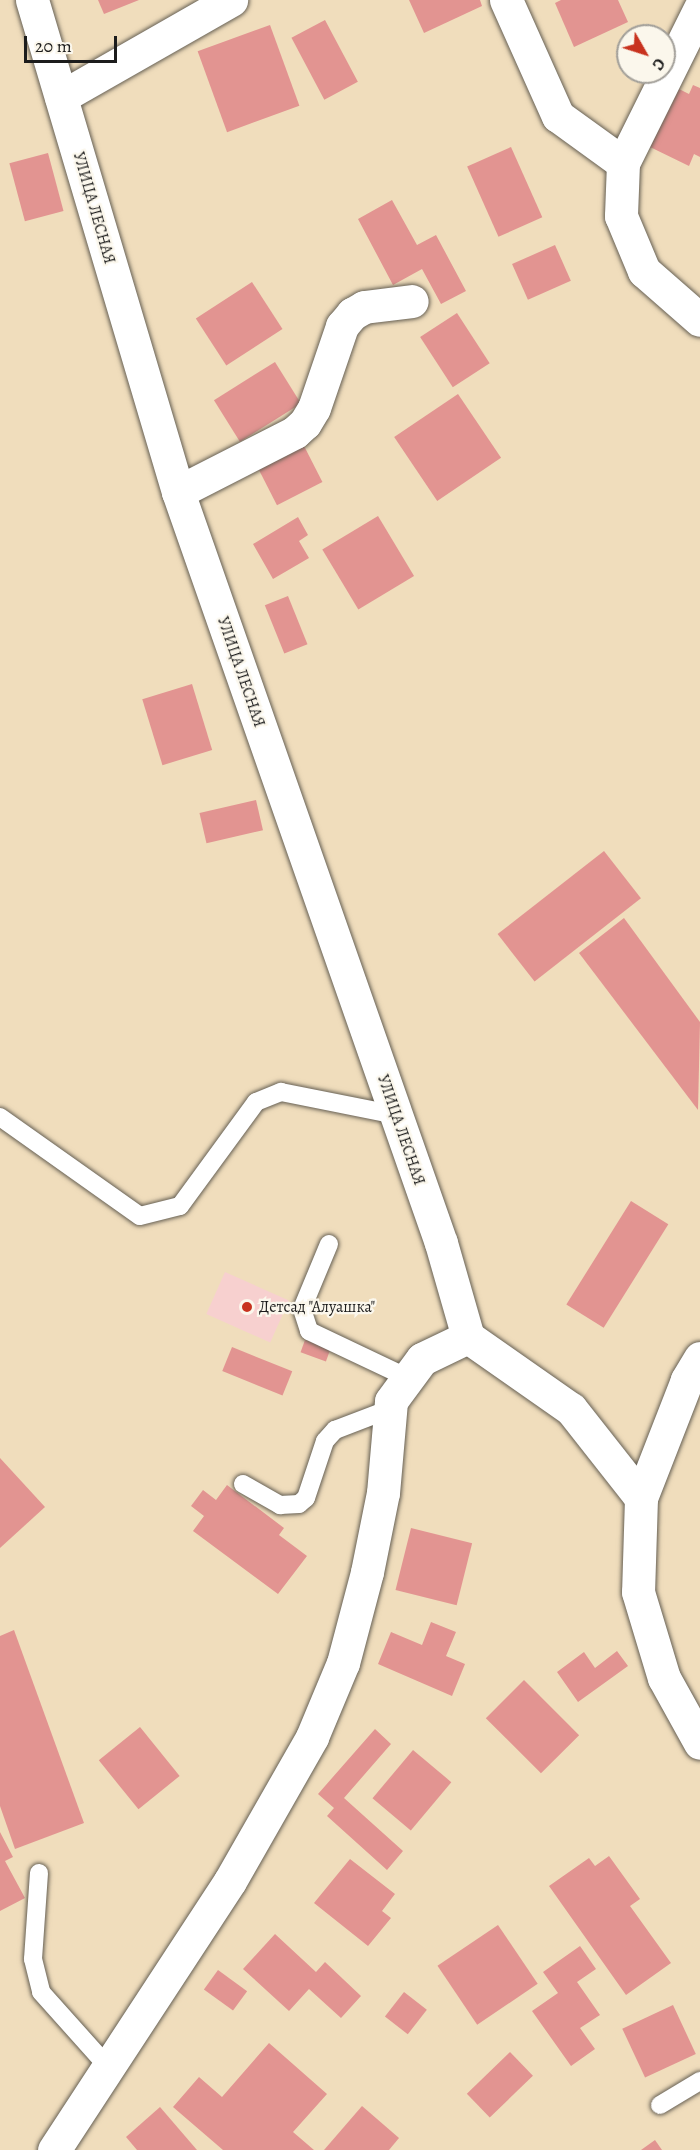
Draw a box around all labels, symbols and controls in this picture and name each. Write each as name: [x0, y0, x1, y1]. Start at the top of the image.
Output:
scale bar: [27, 24, 120, 62]
north arrow: [616, 24, 676, 84]
text: 20 m: [35, 34, 72, 58]
text: С: [647, 53, 670, 75]
street label: УЛИЦА ЛЕСНАЯ: [69, 150, 119, 266]
street label: УЛИЦА ЛЕСНАЯ: [213, 614, 269, 730]
street label: УЛИЦА ЛЕСНАЯ: [373, 1072, 429, 1188]
place label: Детсад "Алуашка": [259, 1297, 376, 1317]
marker: Детсад "Алуашка": [240, 1300, 254, 1314]

